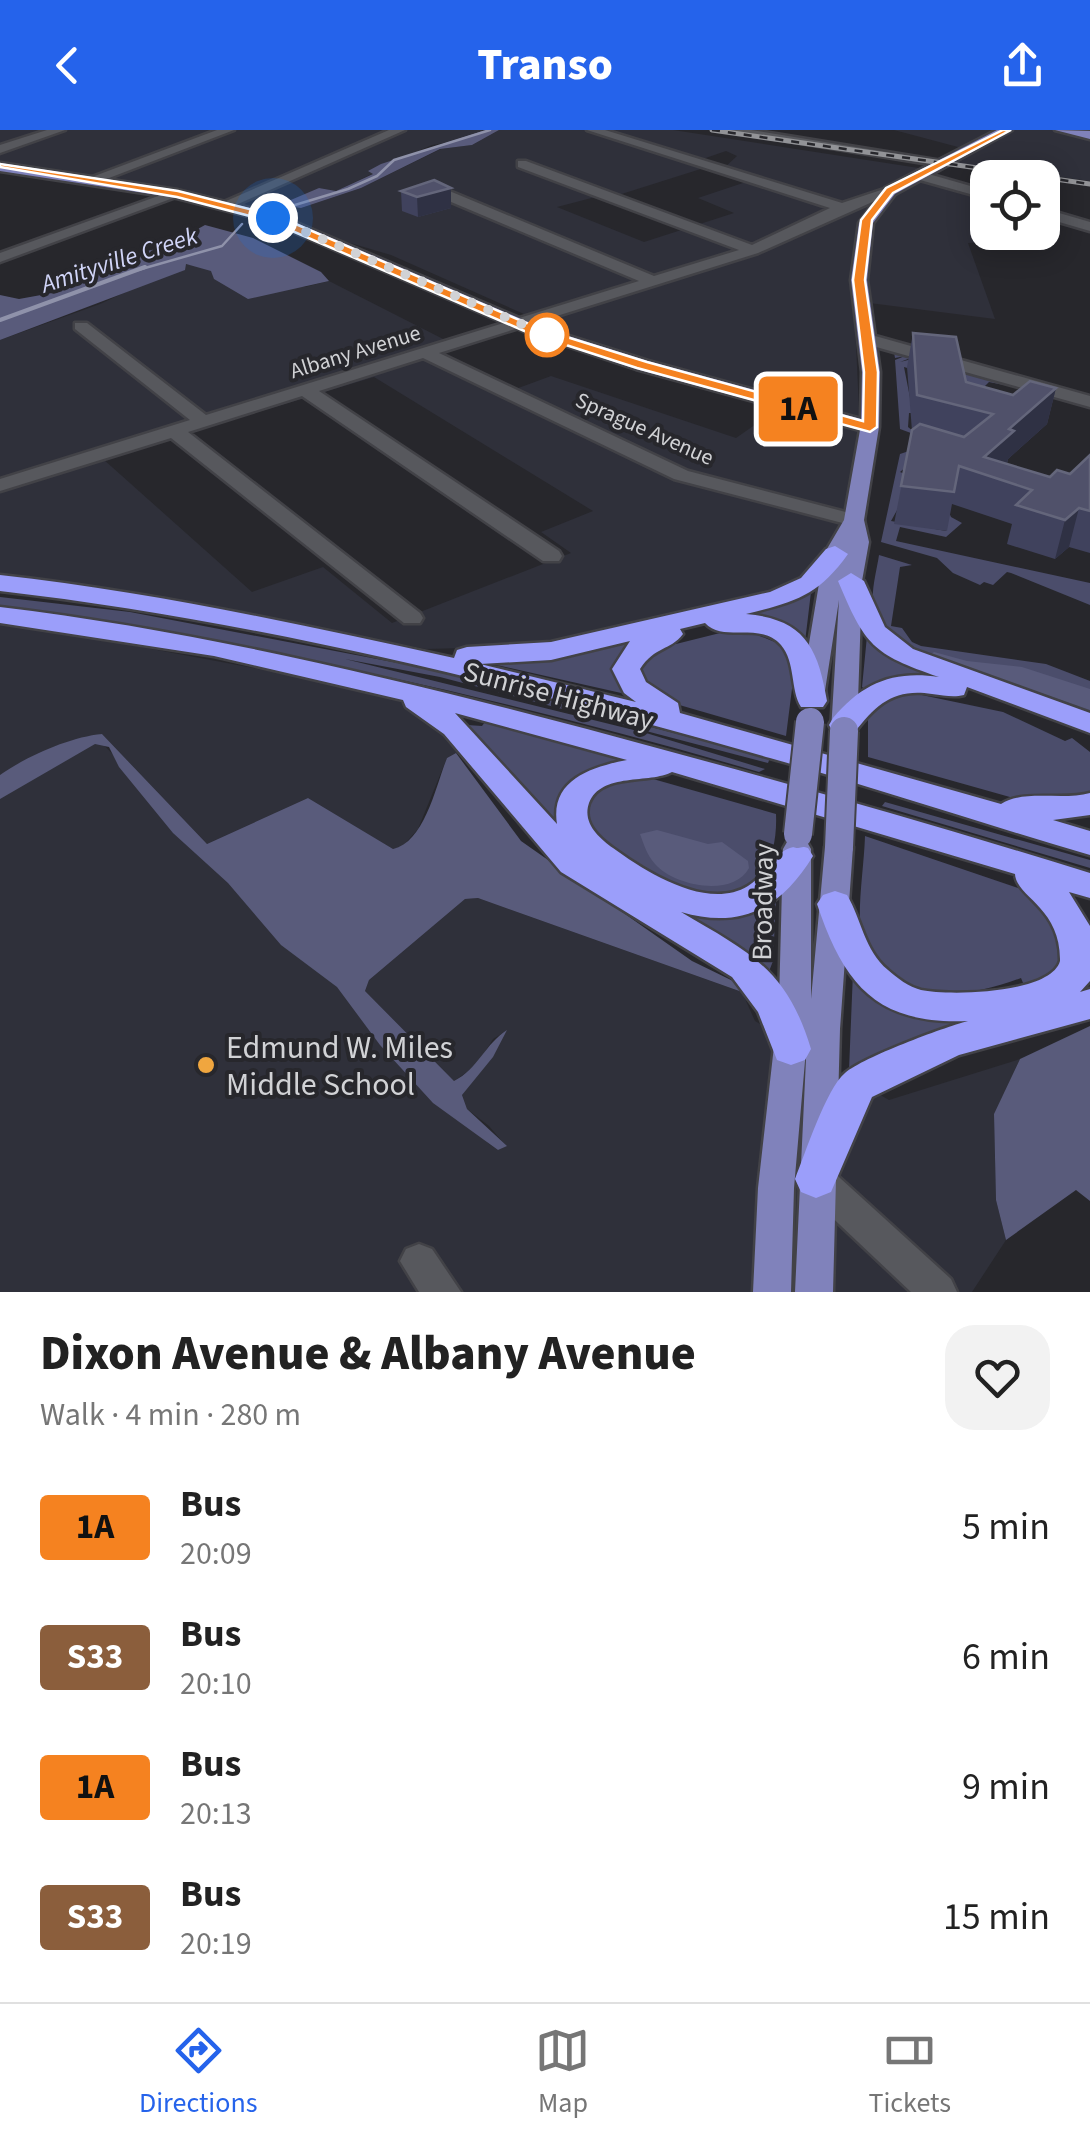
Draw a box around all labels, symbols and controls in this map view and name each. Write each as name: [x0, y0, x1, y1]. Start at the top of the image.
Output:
text: Transo: [477, 33, 613, 97]
icon: back: [40, 38, 95, 93]
icon: share: [995, 38, 1050, 93]
map controls: [970, 160, 1060, 250]
button: locate: [970, 160, 1060, 250]
your location: [248, 193, 298, 243]
water label: Amityville Creek: [35, 217, 203, 303]
unlabelled marker: [526, 314, 568, 356]
street label: Albany Avenue: [286, 317, 425, 387]
line badge: 1A: [753, 376, 843, 442]
street label: Sprague Avenue: [570, 384, 719, 474]
text: 1A: [779, 384, 817, 434]
street label: Sunrise Highway: [459, 651, 658, 741]
street label: Broadway: [742, 843, 784, 961]
place label: Edmund W. Miles Middle School: [226, 1025, 453, 1108]
marker: Edmund W. Miles Middle School: [195, 1054, 217, 1076]
text: Dixon Avenue & Albany Avenue: [40, 1320, 696, 1388]
button: heart: [945, 1325, 1050, 1430]
text: Walk · 4 min · 280 m: [40, 1392, 301, 1438]
text: Bus: [180, 1477, 241, 1531]
text: 5 min: [962, 1500, 1050, 1554]
text: 1A: [76, 1502, 114, 1552]
text: 20:09: [180, 1531, 252, 1577]
text: Bus: [180, 1607, 241, 1661]
text: 6 min: [962, 1630, 1050, 1684]
text: S33: [67, 1632, 123, 1682]
text: 20:10: [180, 1661, 252, 1707]
text: Bus: [180, 1737, 241, 1791]
text: 9 min: [962, 1760, 1050, 1814]
text: 1A: [76, 1762, 114, 1812]
text: 20:13: [180, 1791, 252, 1837]
text: Bus: [180, 1867, 241, 1921]
text: 15 min: [943, 1890, 1050, 1944]
text: S33: [67, 1892, 123, 1942]
text: 20:19: [180, 1921, 252, 1967]
tab: Directions: [139, 2023, 257, 2123]
tab: Map: [535, 2023, 590, 2123]
tab: Tickets: [868, 2023, 951, 2123]

